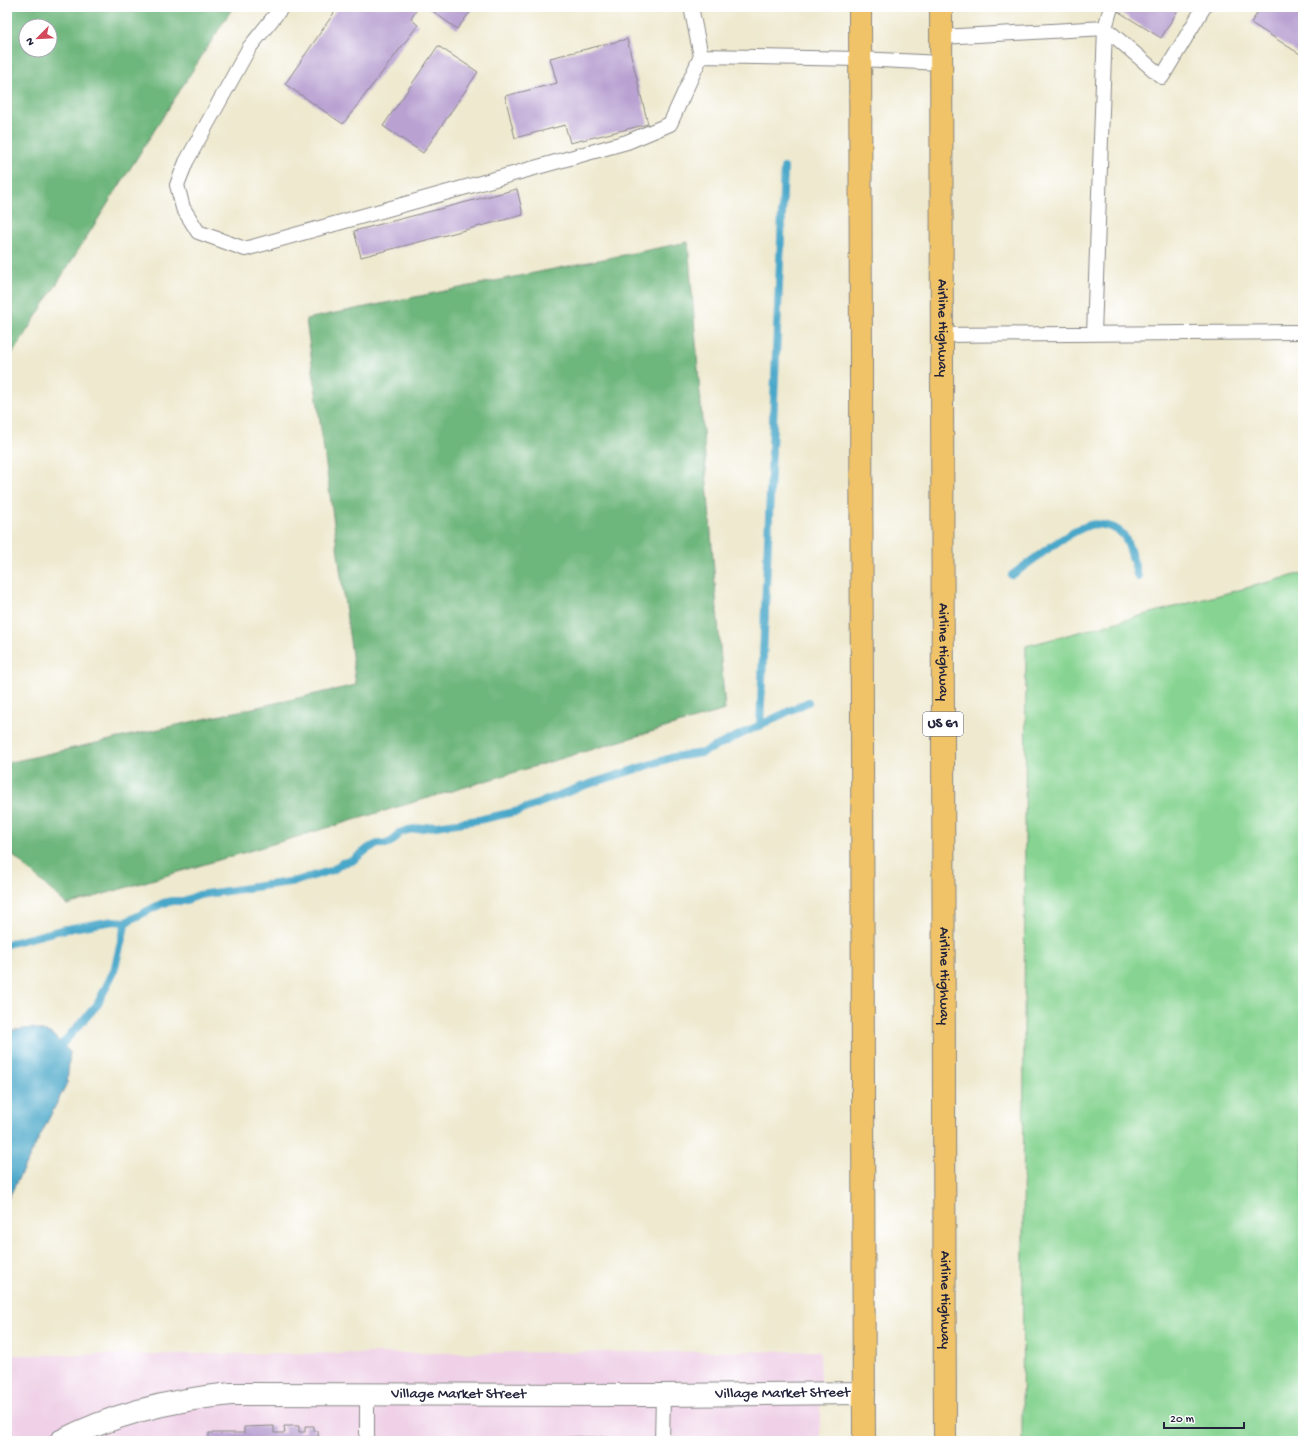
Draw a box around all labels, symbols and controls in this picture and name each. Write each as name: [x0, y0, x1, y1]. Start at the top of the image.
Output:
north arrow: [18, 18, 58, 58]
text: N: [24, 36, 38, 47]
street label: Airline Highway: [933, 279, 951, 378]
street label: Airline Highway: [934, 603, 952, 702]
road number: US 61: [923, 712, 963, 736]
street label: Airline Highway: [935, 927, 953, 1026]
street label: Airline Highway: [935, 1251, 954, 1350]
street label: Village Market Street: [714, 1384, 852, 1403]
street label: Village Market Street: [390, 1385, 528, 1404]
scale bar: [1164, 1404, 1244, 1430]
text: 20 m: [1170, 1413, 1195, 1427]

